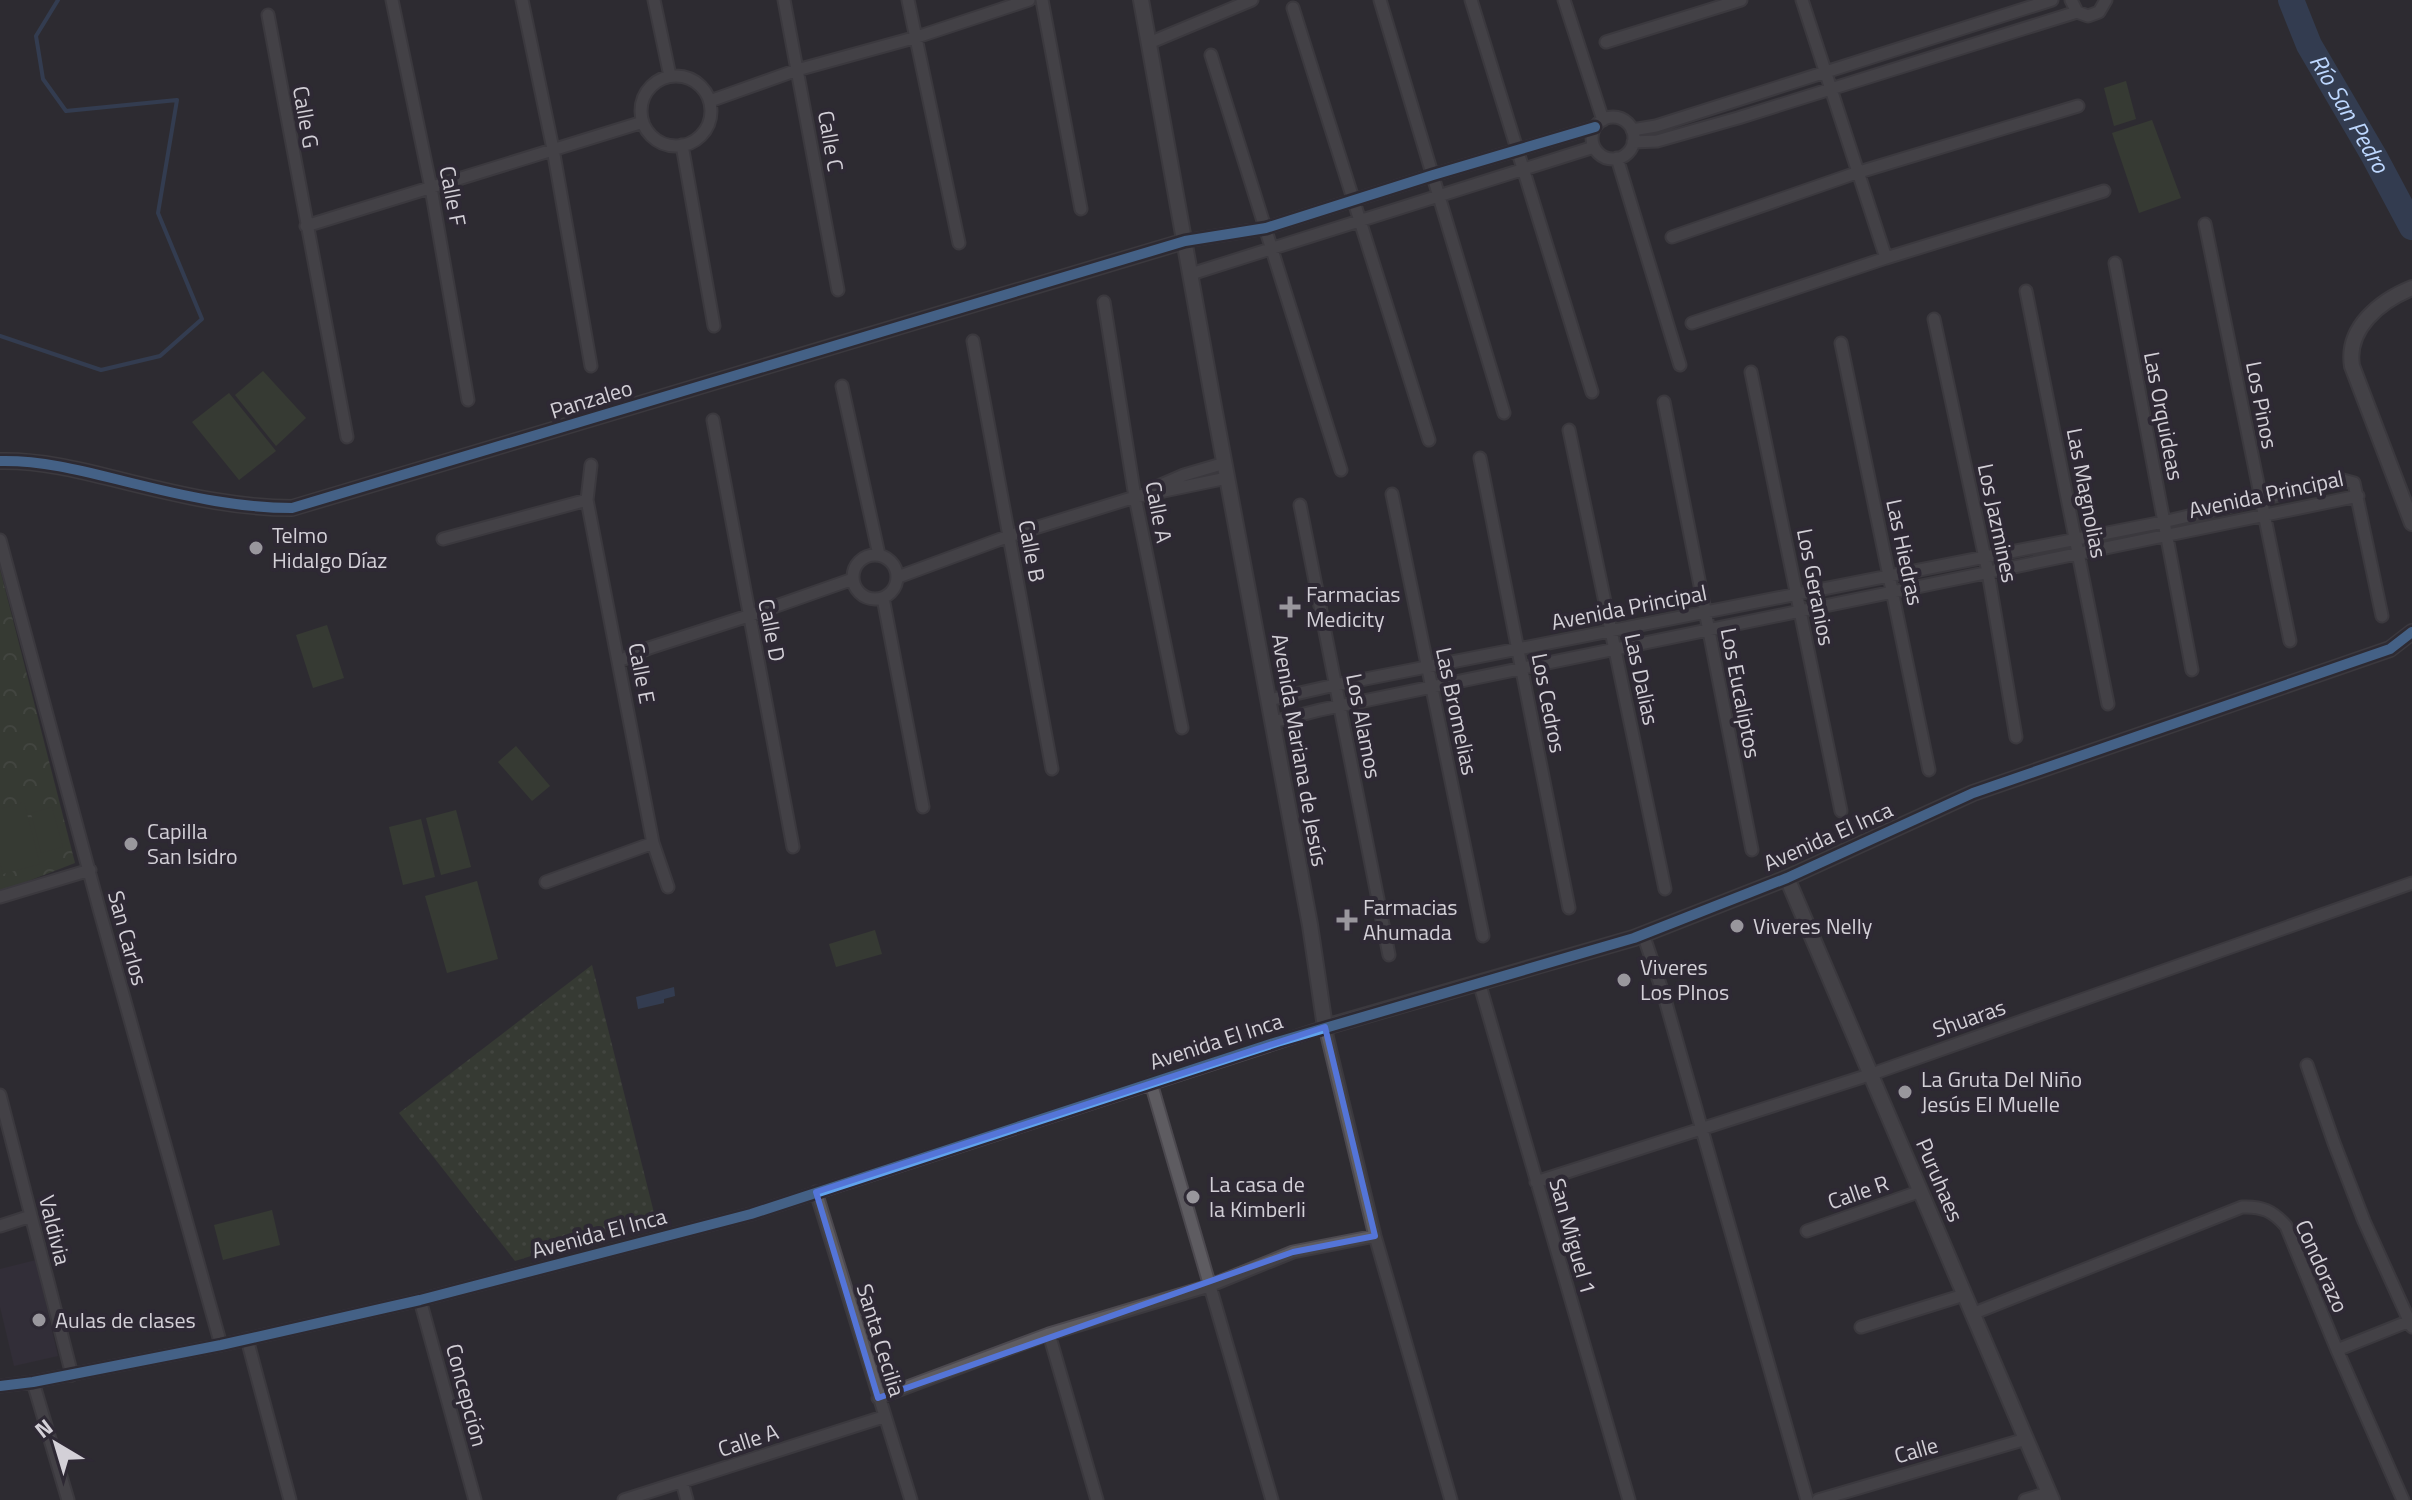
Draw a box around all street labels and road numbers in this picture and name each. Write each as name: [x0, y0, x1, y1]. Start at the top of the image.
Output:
street label: Calle G: [284, 83, 328, 151]
street label: Calle C: [809, 108, 853, 174]
street label: Calle F: [431, 163, 475, 229]
street label: Las Orquideas: [2135, 349, 2193, 483]
street label: Los Pinos: [2237, 358, 2287, 452]
street label: Panzaleo: [546, 370, 636, 428]
street label: Las Magnolias: [2058, 425, 2116, 561]
street label: Los Jazmines: [1969, 460, 2027, 586]
street label: Avenida Principal: [2185, 461, 2347, 527]
street label: Calle A: [1136, 478, 1182, 546]
street label: Las Hiedras: [1877, 496, 1933, 608]
street label: Calle B: [1009, 517, 1055, 585]
street label: Los Geranios: [1788, 525, 1844, 649]
street label: Avenida Principal: [1548, 575, 1710, 639]
street label: Calle D: [749, 596, 795, 664]
street label: Los Eucaliptos: [1712, 625, 1770, 761]
street label: Las Dalias: [1616, 630, 1668, 728]
street label: Avenida Mariana de Jesús: [1263, 631, 1337, 869]
street label: Calle E: [619, 640, 665, 706]
street label: Las Bromelias: [1427, 644, 1487, 778]
street label: Los Cedros: [1523, 650, 1575, 756]
street label: Los Alamos: [1337, 670, 1391, 782]
street label: Avenida El Inca: [1758, 792, 1898, 880]
street label: San Carlos: [99, 887, 157, 989]
street label: Shuaras: [1928, 990, 2010, 1046]
street label: Avenida El Inca: [1145, 1003, 1287, 1079]
street label: Puruhaes: [1907, 1133, 1973, 1227]
street label: Calle R: [1823, 1166, 1893, 1218]
street label: San Miguel 1: [1540, 1174, 1606, 1298]
street label: Valdivia: [30, 1191, 80, 1269]
street label: Avenida El Inca: [528, 1199, 670, 1267]
street label: Condorazo: [2286, 1214, 2358, 1318]
street label: Santa Cecilia: [848, 1279, 914, 1401]
street label: Concepción: [437, 1340, 497, 1450]
street label: Calle A: [713, 1414, 783, 1466]
street label: Calle: [1890, 1428, 1942, 1472]

